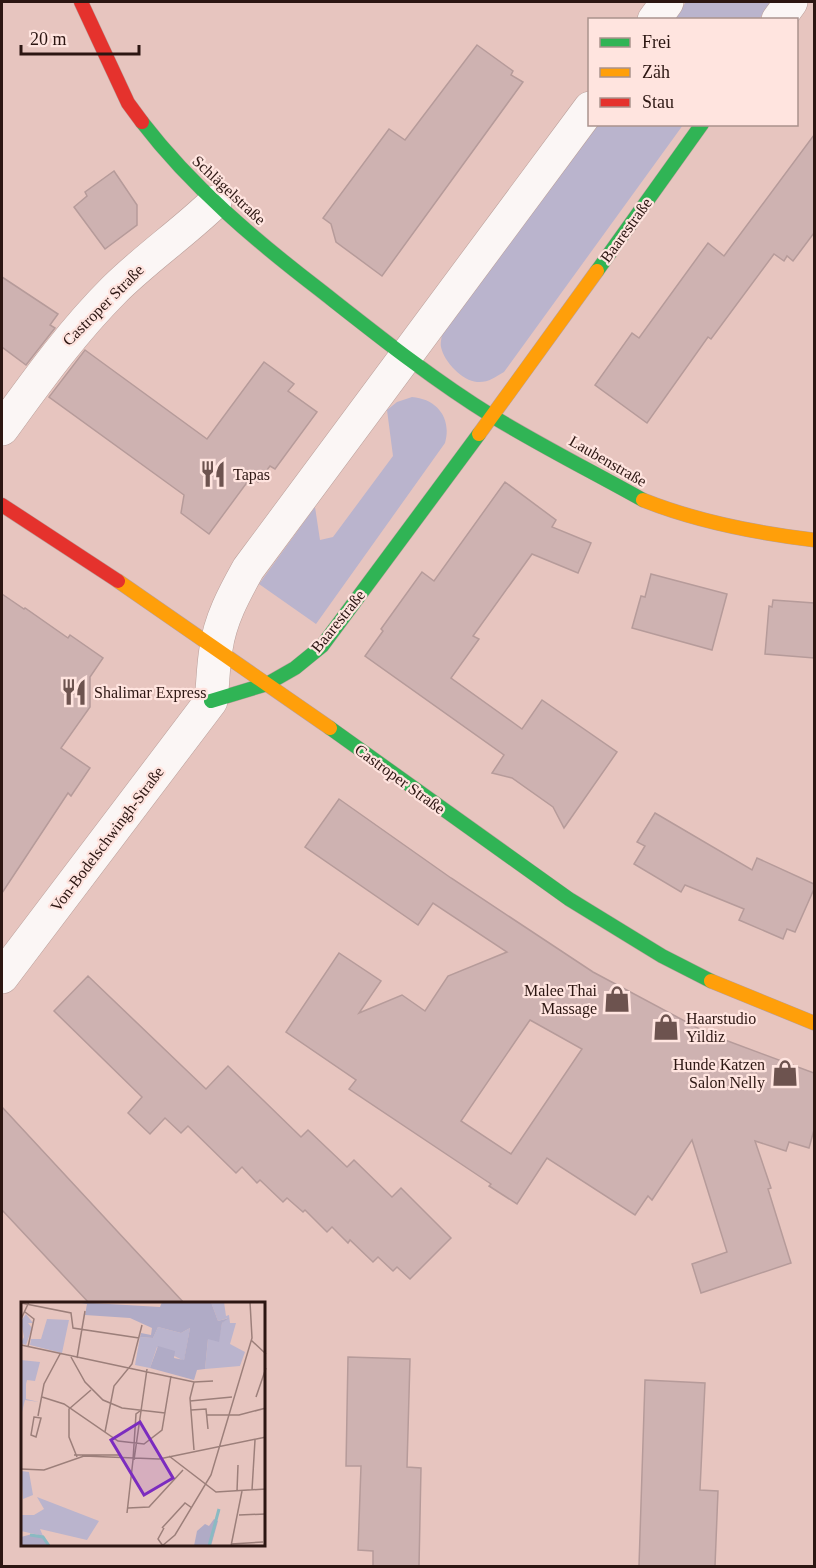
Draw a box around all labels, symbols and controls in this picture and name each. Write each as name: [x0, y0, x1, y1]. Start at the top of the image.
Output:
scale bar: [21, 18, 140, 56]
legend: [588, 18, 798, 126]
text: 20 m: [30, 29, 67, 49]
text: Frei: [642, 32, 671, 52]
text: Zäh: [642, 62, 670, 82]
text: Stau: [642, 92, 674, 112]
street label: Schlägelstraße: [188, 152, 269, 229]
street label: Baarestraße: [597, 194, 655, 266]
street label: Castroper Straße: [59, 261, 148, 350]
street label: Laubenstraße: [566, 432, 650, 490]
restaurant icon: Tapas: [198, 459, 228, 489]
place label: Tapas: [233, 466, 270, 484]
street label: Baarestraße: [308, 586, 368, 656]
restaurant icon: Shalimar Express: [59, 677, 89, 707]
place label: Shalimar Express: [94, 684, 206, 702]
street label: Castroper Straße: [351, 741, 448, 818]
street label: Von-Bodelschwingh-Straße: [47, 763, 168, 915]
place label: Malee Thai Massage: [524, 982, 598, 1018]
shop icon: Malee Thai Massage: [602, 984, 632, 1014]
place label: Haarstudio Yildiz: [686, 1010, 756, 1045]
shop icon: Haarstudio Yildiz: [651, 1012, 681, 1042]
place label: Hunde Katzen Salon Nelly: [673, 1056, 765, 1092]
shop icon: Hunde Katzen Salon Nelly: [770, 1058, 800, 1088]
inset map: [21, 1302, 266, 1547]

